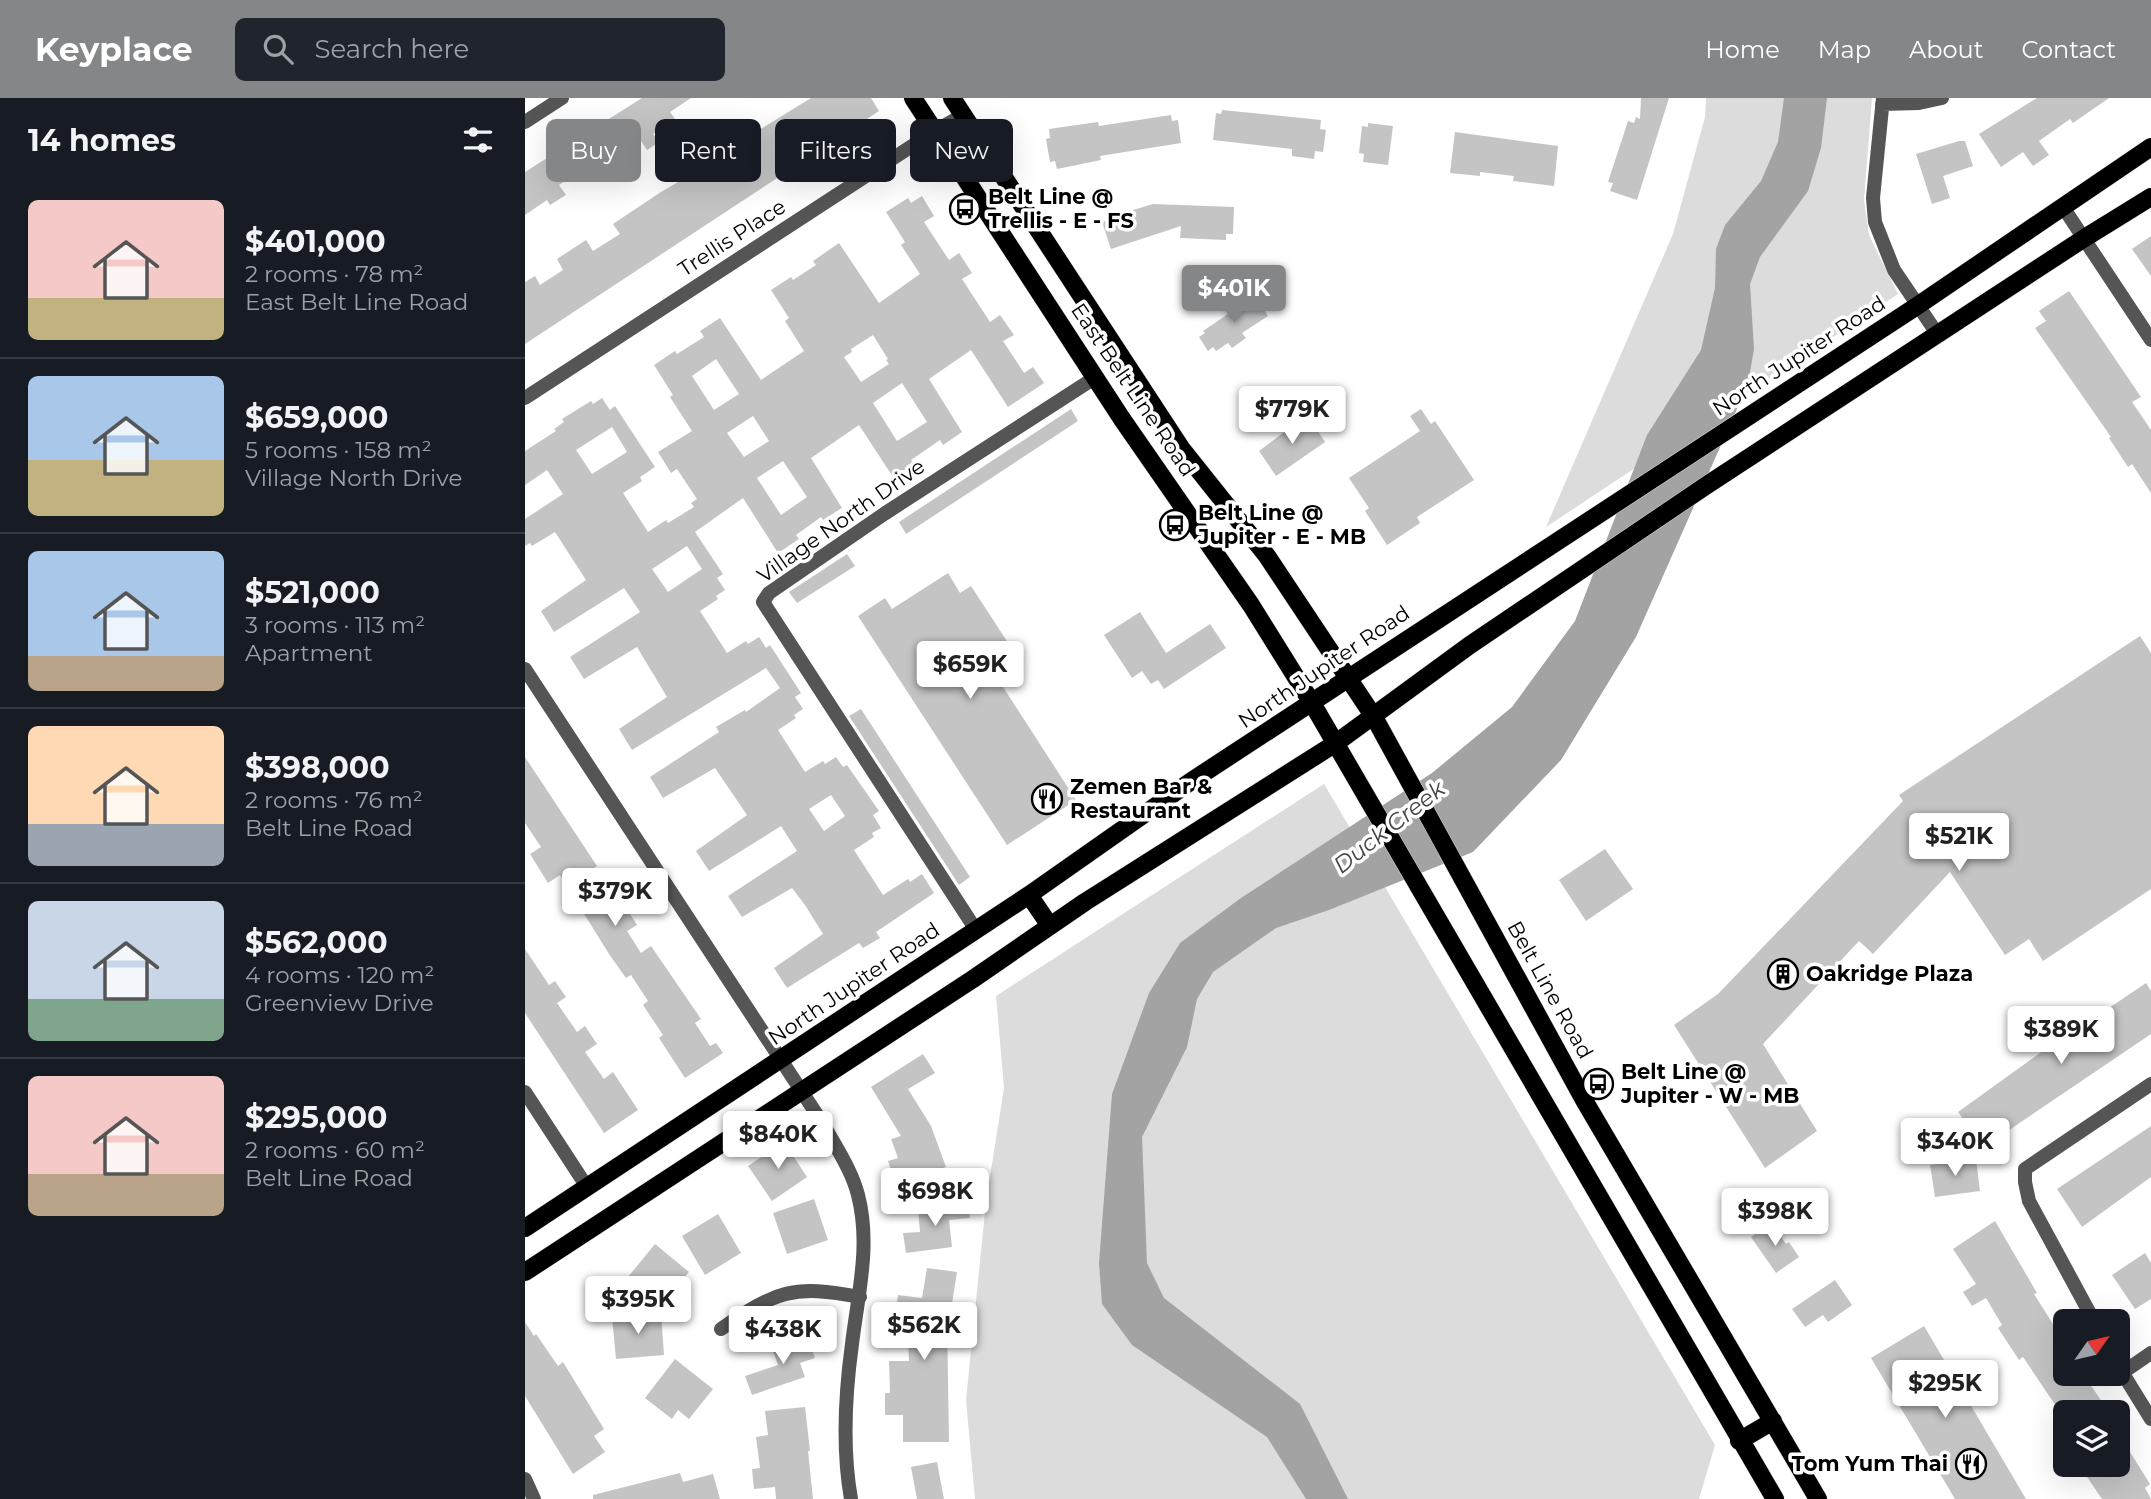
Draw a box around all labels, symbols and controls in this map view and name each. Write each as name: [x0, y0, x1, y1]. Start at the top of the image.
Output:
search box: [235, 18, 725, 81]
text: Keyplace: [35, 29, 193, 69]
icon: search: [259, 30, 297, 68]
text: Search here: [315, 33, 469, 65]
text: Home: [1705, 35, 1780, 64]
text: Map: [1818, 35, 1871, 64]
text: About: [1909, 35, 1983, 64]
text: Contact: [2021, 35, 2116, 64]
chip: Buy: [546, 119, 641, 182]
chip: Rent: [655, 119, 761, 182]
chip: Filters: [775, 119, 896, 182]
chip: New: [910, 119, 1013, 182]
icon: filters: [459, 121, 497, 159]
text: 14 homes: [28, 122, 176, 159]
place label: Belt Line @ Trellis - E - FS: [988, 184, 1134, 233]
bus stop icon: Belt Line @ Trellis - E - FS: [948, 192, 982, 226]
street label: Trellis Place: [673, 194, 790, 281]
text: $401,000: [245, 223, 386, 260]
icon: home: [84, 228, 168, 312]
text: 2 rooms · 78 m²: [245, 260, 423, 288]
pin: $401K: [1185, 266, 1283, 325]
text: $401K: [1198, 274, 1270, 302]
text: East Belt Line Road: [245, 288, 468, 316]
street label: North Jupiter Road: [1708, 290, 1890, 421]
street label: East Belt Line Road: [1066, 298, 1201, 481]
pin: $779K: [1243, 386, 1341, 446]
text: $779K: [1255, 395, 1329, 423]
text: $659,000: [245, 399, 388, 436]
icon: home: [84, 404, 168, 488]
text: 5 rooms · 158 m²: [245, 436, 432, 464]
street label: Village North Drive: [752, 453, 929, 588]
text: Village North Drive: [245, 464, 462, 492]
place label: Belt Line @ Jupiter - E - MB: [1197, 500, 1366, 549]
bus stop icon: Belt Line @ Jupiter - E - MB: [1158, 508, 1192, 542]
text: $521,000: [245, 574, 380, 611]
icon: home: [84, 579, 168, 663]
street label: North Jupiter Road: [1233, 600, 1414, 733]
text: 3 rooms · 113 m²: [245, 611, 425, 639]
text: Apartment: [245, 639, 373, 667]
pin: $659K: [921, 642, 1019, 701]
text: $659K: [933, 650, 1007, 678]
text: $398,000: [245, 749, 390, 786]
icon: home: [84, 754, 168, 838]
place label: Zemen Bar & Restaurant: [1070, 774, 1212, 823]
water label: Duck Creek: [1328, 774, 1451, 879]
restaurant icon: Zemen Bar & Restaurant: [1030, 782, 1064, 816]
text: 2 rooms · 76 m²: [245, 786, 423, 814]
text: Belt Line Road: [245, 814, 413, 842]
pin: $521K: [1910, 814, 2008, 873]
text: $521K: [1925, 822, 1993, 850]
pin: $379K: [566, 868, 664, 928]
text: $379K: [578, 877, 652, 905]
street label: North Jupiter Road: [763, 917, 944, 1050]
street label: Belt Line Road: [1502, 917, 1599, 1063]
text: $562,000: [245, 924, 388, 961]
icon: home: [84, 929, 168, 1013]
building icon: Oakridge Plaza: [1766, 957, 1800, 991]
text: 4 rooms · 120 m²: [245, 961, 434, 989]
place label: Oakridge Plaza: [1806, 961, 1973, 986]
text: Greenview Drive: [245, 989, 434, 1017]
pin: $389K: [2012, 1006, 2110, 1066]
text: $389K: [2023, 1015, 2099, 1043]
place label: Belt Line @ Jupiter - W - MB: [1620, 1059, 1799, 1108]
bus stop icon: Belt Line @ Jupiter - W - MB: [1581, 1067, 1615, 1101]
text: $295,000: [245, 1099, 387, 1136]
icon: home: [84, 1104, 168, 1188]
pin: $840K: [729, 1112, 827, 1171]
pin: $340K: [1906, 1118, 2004, 1178]
text: $840K: [739, 1120, 817, 1148]
text: $340K: [1917, 1127, 1993, 1155]
text: 2 rooms · 60 m²: [245, 1136, 425, 1164]
text: Belt Line Road: [245, 1164, 413, 1192]
pin: $698K: [886, 1168, 984, 1228]
text: $698K: [897, 1177, 973, 1205]
pin: $398K: [1726, 1188, 1824, 1248]
text: $398K: [1737, 1197, 1813, 1225]
pin: $395K: [589, 1276, 687, 1336]
text: $395K: [601, 1285, 675, 1313]
pin: $562K: [875, 1302, 973, 1362]
pin: $438K: [734, 1306, 832, 1366]
north arrow: [2053, 1309, 2130, 1386]
map controls: [2053, 1309, 2130, 1477]
text: $562K: [887, 1311, 961, 1339]
text: $438K: [745, 1315, 821, 1343]
pin: $295K: [1896, 1360, 1994, 1420]
text: $295K: [1908, 1369, 1982, 1397]
button: layers: [2053, 1400, 2130, 1477]
restaurant icon: Tom Yum Thai: [1954, 1447, 1988, 1481]
place label: Tom Yum Thai: [1792, 1451, 1948, 1476]

